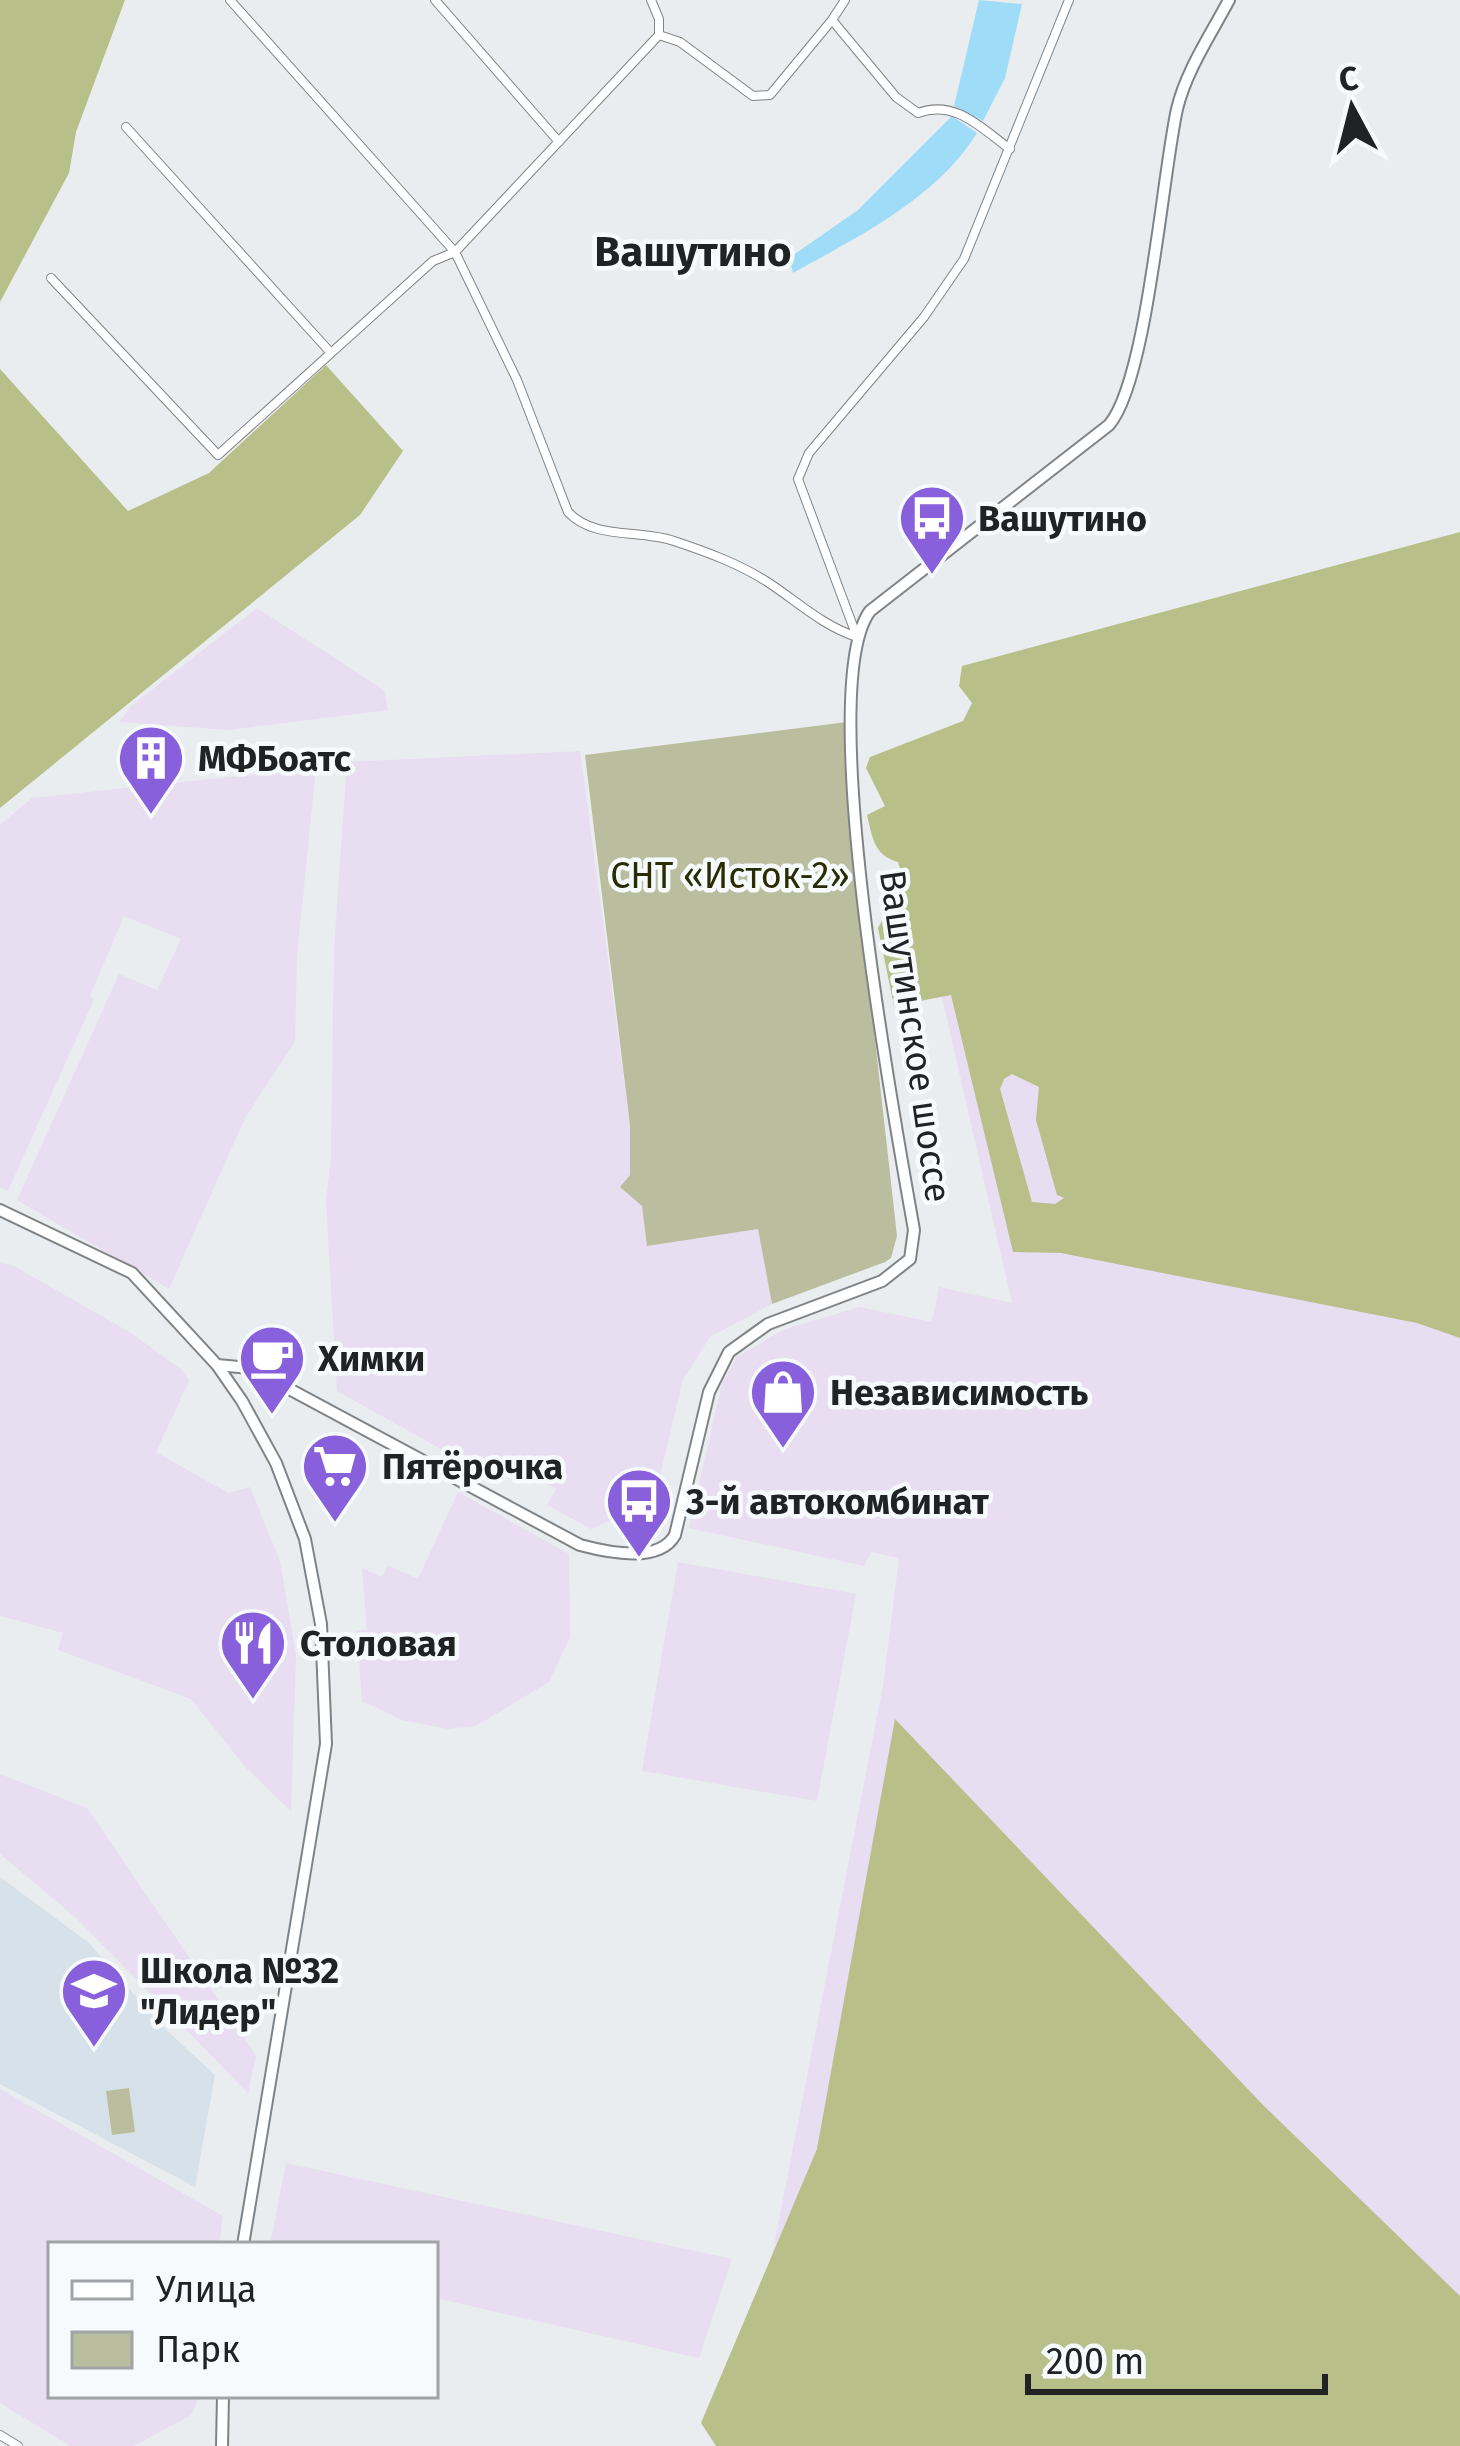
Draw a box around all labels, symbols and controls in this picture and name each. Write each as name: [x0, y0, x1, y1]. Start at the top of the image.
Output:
north arrow: [1292, 48, 1412, 168]
text: С: [1337, 58, 1360, 100]
district label: Вашутино: [594, 227, 792, 277]
bus stop icon: Вашутино: [897, 483, 967, 577]
place label: Вашутино: [978, 497, 1147, 541]
building icon: МФБоатс: [116, 723, 186, 817]
place label: МФБоатс: [198, 737, 352, 781]
park label: СНТ «Исток-2»: [610, 854, 850, 898]
street label: Вашутинское шоссе: [870, 867, 960, 1205]
cafe icon: Химки: [237, 1323, 307, 1417]
place label: Химки: [317, 1337, 425, 1381]
shop icon: Независимость: [748, 1357, 818, 1451]
place label: Независимость: [830, 1371, 1089, 1415]
supermarket icon: Пятёрочка: [300, 1431, 370, 1525]
place label: Пятёрочка: [382, 1445, 563, 1489]
bus stop icon: 3-й автокомбинат: [604, 1466, 674, 1560]
place label: 3-й автокомбинат: [685, 1480, 990, 1524]
restaurant icon: Столовая: [218, 1608, 288, 1702]
place label: Столовая: [300, 1622, 457, 1666]
place label: Школа №32 "Лидер": [140, 1949, 339, 2034]
school or university icon: Школа №32 "Лидер": [59, 1956, 129, 2050]
legend: [48, 2242, 438, 2398]
text: Улица: [156, 2268, 257, 2312]
scale bar: [1028, 2320, 1325, 2394]
text: Парк: [156, 2328, 240, 2372]
text: 200 m: [1046, 2340, 1144, 2384]

